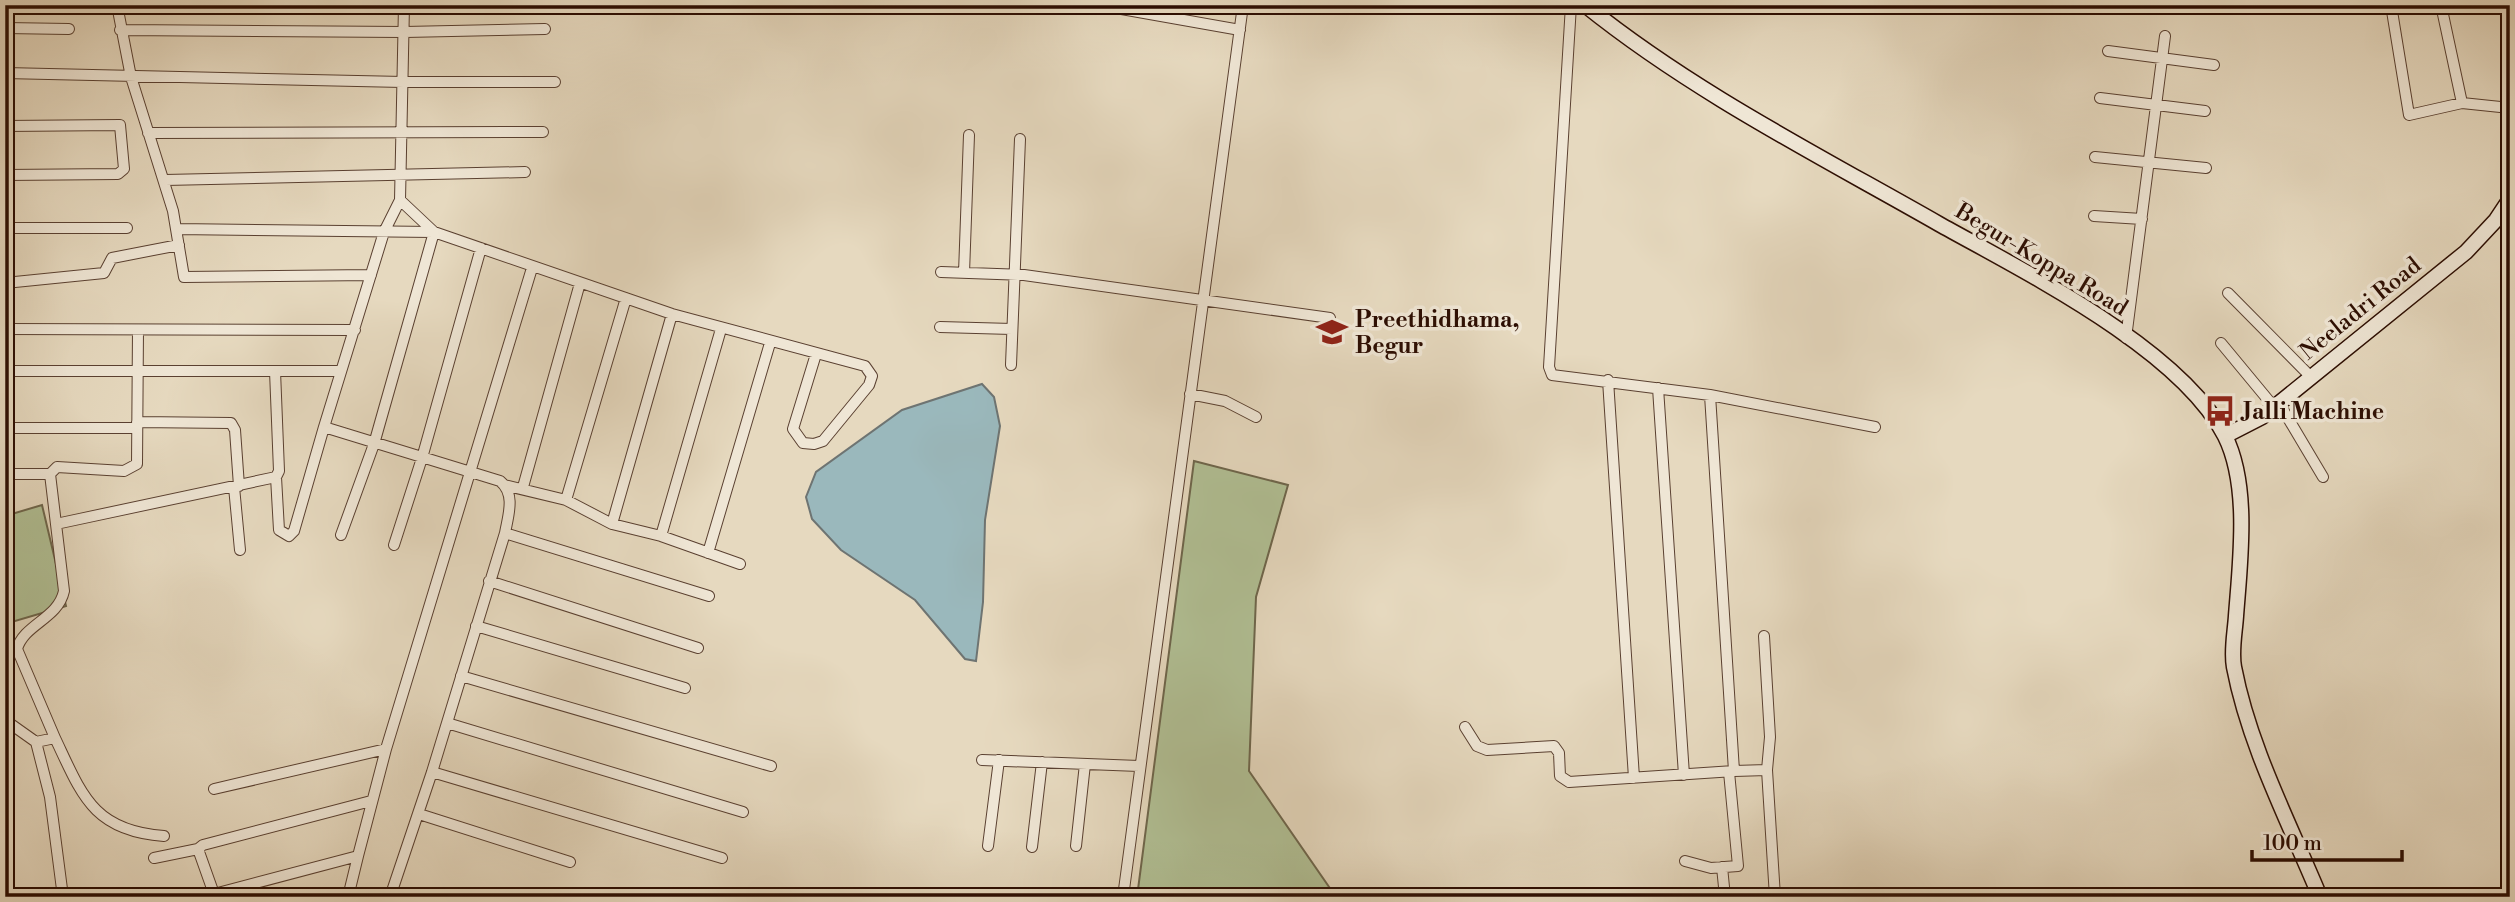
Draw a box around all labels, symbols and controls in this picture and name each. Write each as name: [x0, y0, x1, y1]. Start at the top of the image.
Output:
street label: Begur-Koppa Road: [1949, 197, 2133, 322]
street label: Neeladri Road: [2294, 251, 2427, 366]
place label: Preethidhama, Begur: [1355, 306, 1520, 360]
school or university icon: Preethidhama, Begur: [1315, 315, 1349, 349]
bus stop icon: Jalli Machine: [2203, 394, 2237, 428]
place label: Jalli Machine: [2240, 398, 2384, 426]
scale bar: [2252, 818, 2403, 862]
text: 100 m: [2263, 831, 2322, 857]

